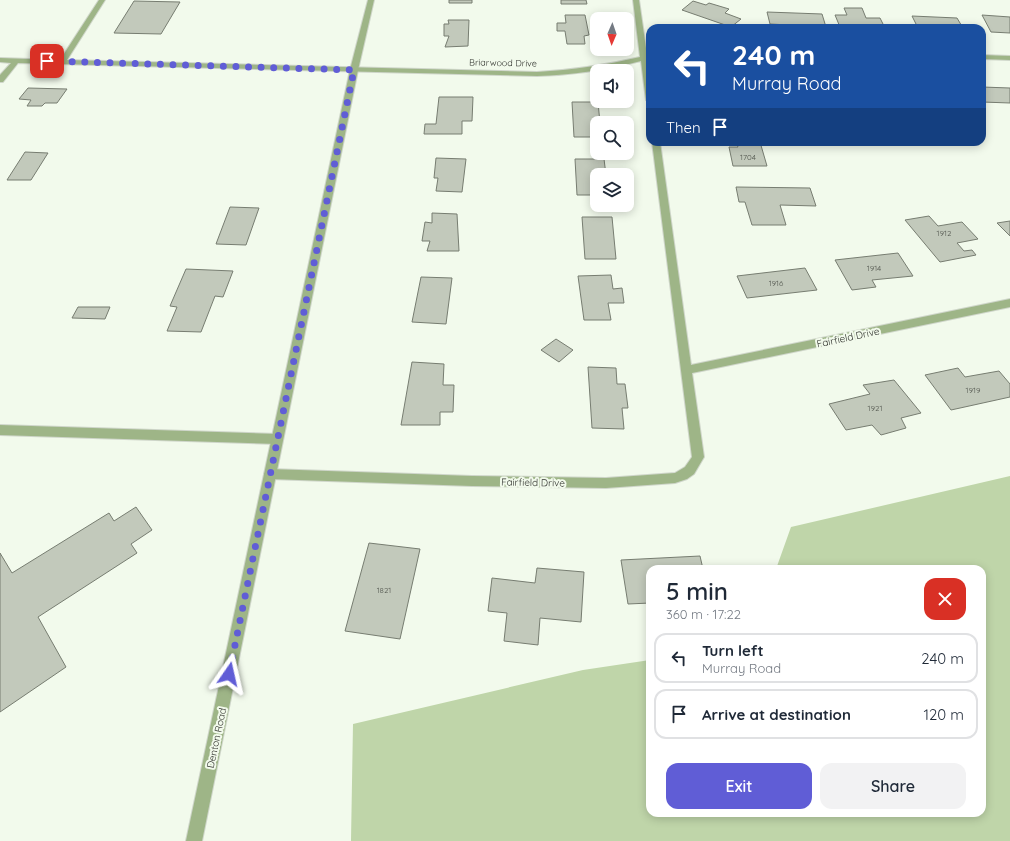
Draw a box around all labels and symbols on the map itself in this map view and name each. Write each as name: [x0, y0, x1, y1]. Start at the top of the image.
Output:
north arrow: [590, 12, 634, 56]
pin: [30, 44, 64, 78]
street label: Briarwood Drive: [469, 56, 537, 69]
house number: 1704: [740, 152, 756, 162]
house number: 1912: [937, 228, 952, 238]
house number: 1914: [867, 263, 881, 273]
house number: 1916: [769, 278, 784, 288]
street label: Fairfield Drive: [815, 324, 881, 350]
house number: 1919: [966, 385, 981, 395]
house number: 1921: [868, 403, 882, 413]
street label: Fairfield Drive: [501, 475, 565, 490]
house number: 1821: [377, 585, 391, 595]
position arrow: [208, 653, 250, 695]
street label: Denton Road: [204, 707, 229, 769]

